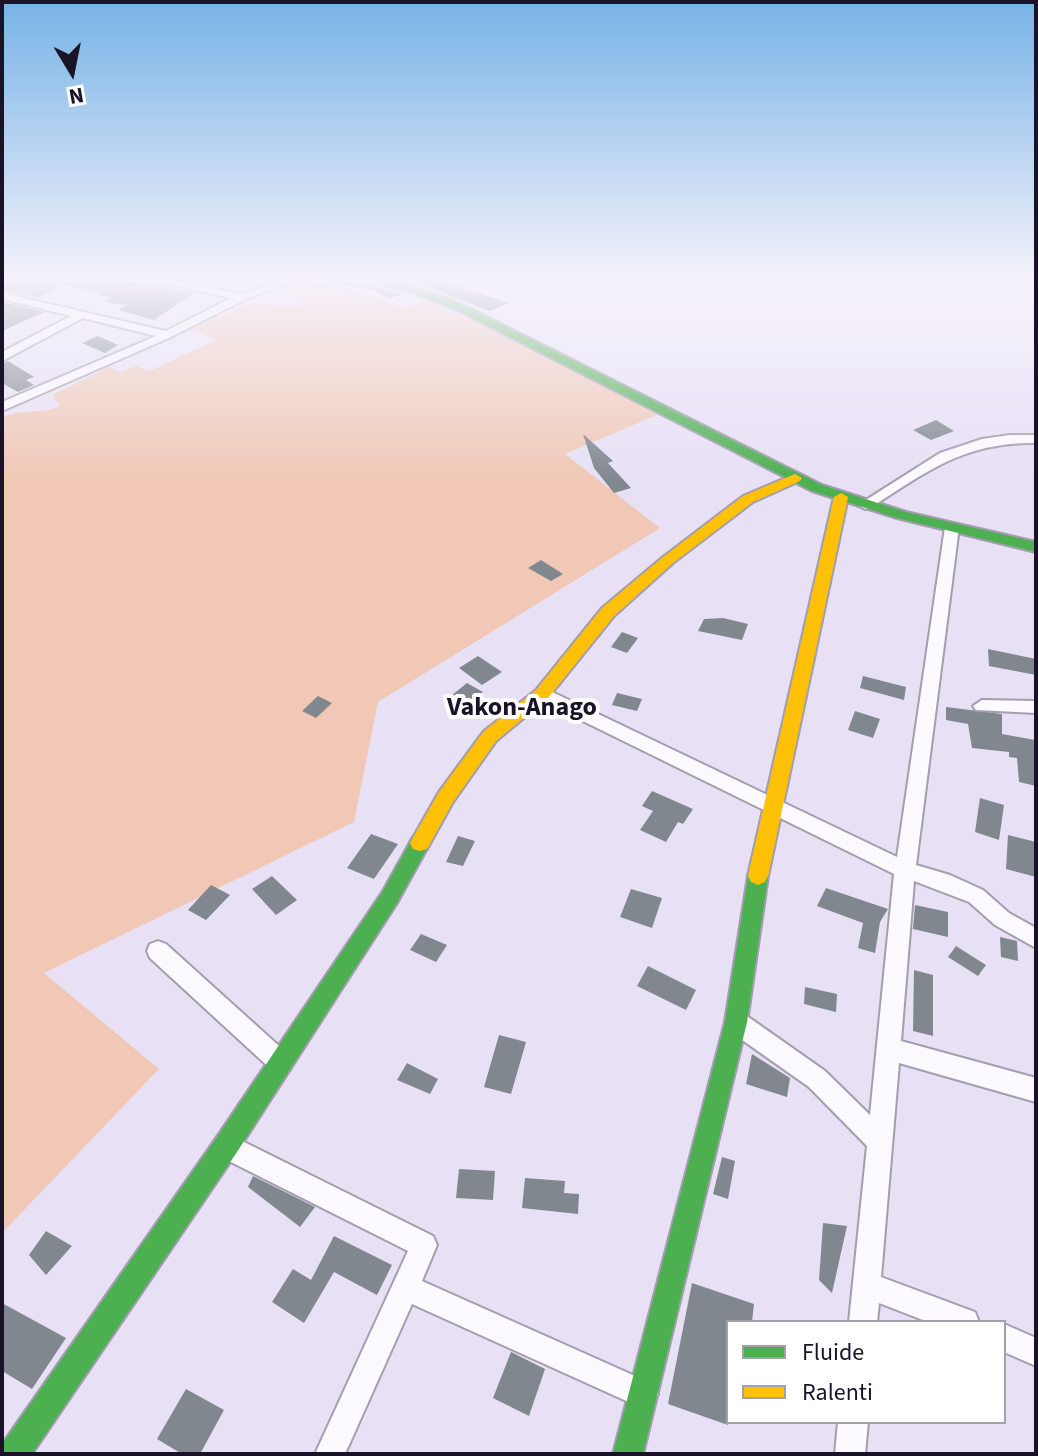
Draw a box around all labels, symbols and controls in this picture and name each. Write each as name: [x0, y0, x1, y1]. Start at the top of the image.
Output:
north arrow: [32, 32, 112, 112]
text: N: [66, 79, 86, 113]
district label: Vakon-Anago: [447, 693, 597, 725]
legend: [726, 1320, 1006, 1424]
text: Fluide: [802, 1335, 864, 1370]
text: Ralenti: [802, 1375, 873, 1410]

